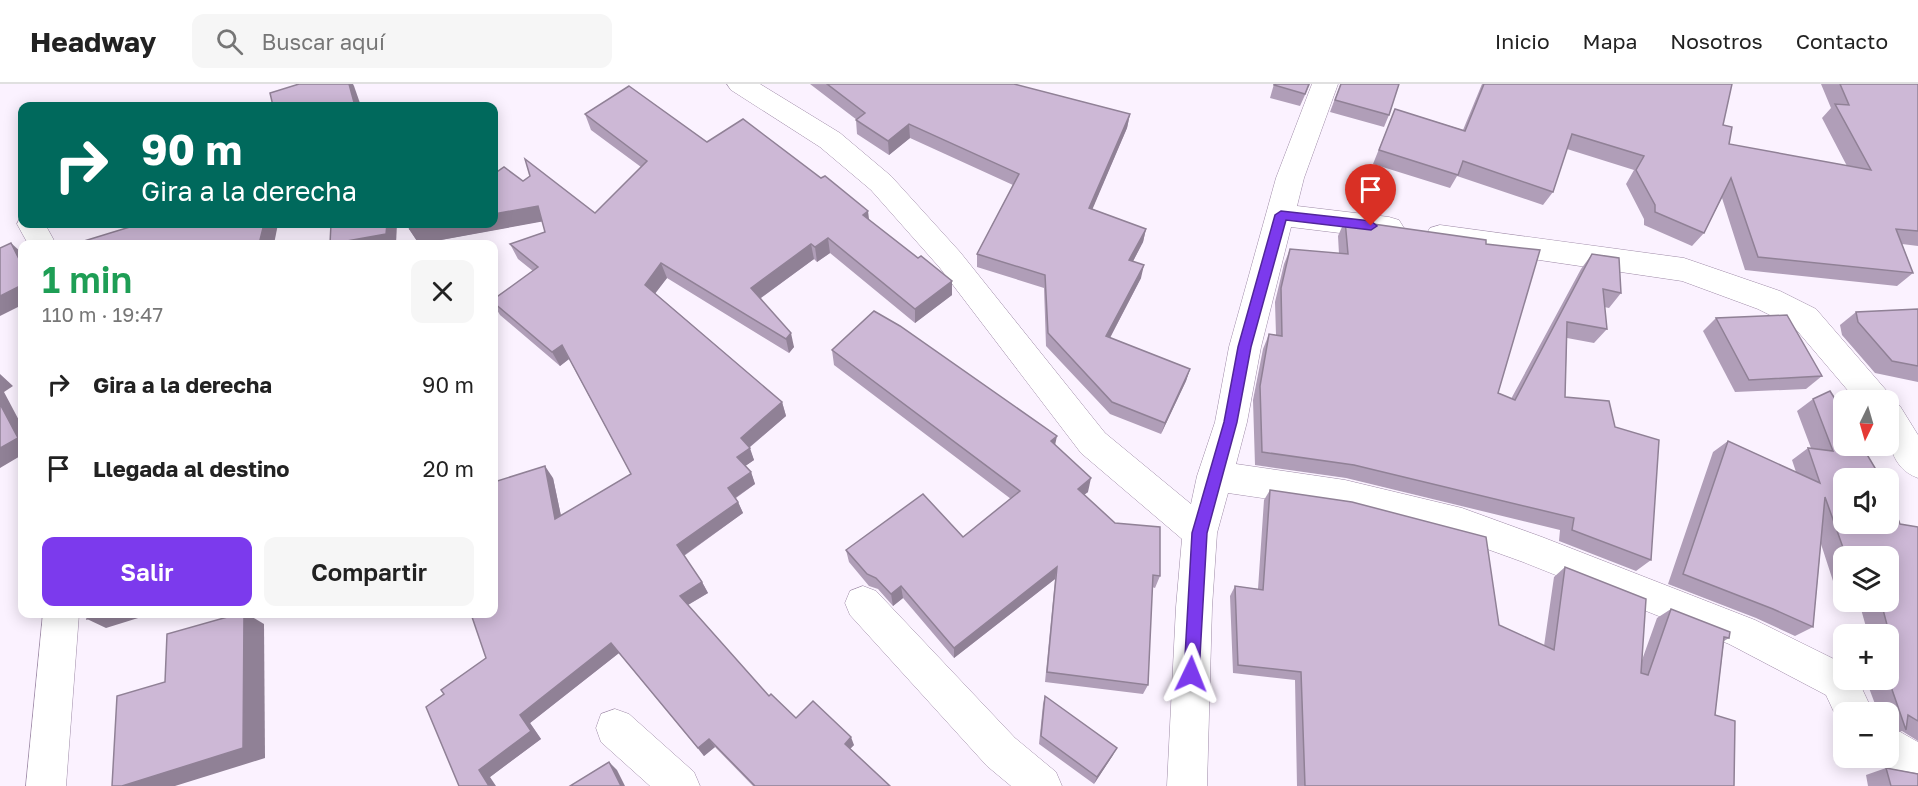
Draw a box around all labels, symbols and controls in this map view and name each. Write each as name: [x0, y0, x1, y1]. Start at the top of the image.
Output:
search box: [192, 14, 612, 68]
text: Headway: [30, 25, 156, 58]
icon: search: [213, 25, 246, 58]
text: Buscar aquí: [261, 28, 385, 55]
text: Inicio: [1495, 28, 1550, 54]
text: Mapa: [1583, 28, 1637, 54]
text: Nosotros: [1670, 28, 1763, 54]
text: Contacto: [1796, 28, 1888, 54]
text: 90 m: [141, 124, 242, 174]
icon: right: [42, 126, 120, 204]
pin: [1345, 164, 1396, 226]
icon: arrive: [1354, 173, 1387, 206]
text: Gira a la derecha: [141, 175, 357, 207]
text: 1 min: [42, 258, 132, 301]
button: close: [411, 260, 474, 323]
text: 110 m · 19:47: [42, 302, 163, 326]
icon: right: [42, 368, 75, 401]
text: Gira a la derecha: [93, 371, 272, 398]
text: 90 m: [422, 371, 474, 398]
north arrow: [1833, 390, 1899, 456]
map controls: [1833, 390, 1899, 768]
icon: arrive: [42, 452, 75, 485]
text: Llegada al destino: [93, 455, 290, 482]
text: 20 m: [423, 455, 474, 482]
button: sound: [1833, 468, 1899, 534]
button: Salir: [42, 537, 252, 606]
button: Compartir: [264, 537, 474, 606]
button: layers: [1833, 546, 1899, 612]
button: +: [1833, 624, 1899, 690]
position arrow: [1159, 642, 1223, 706]
button: −: [1833, 702, 1899, 768]

